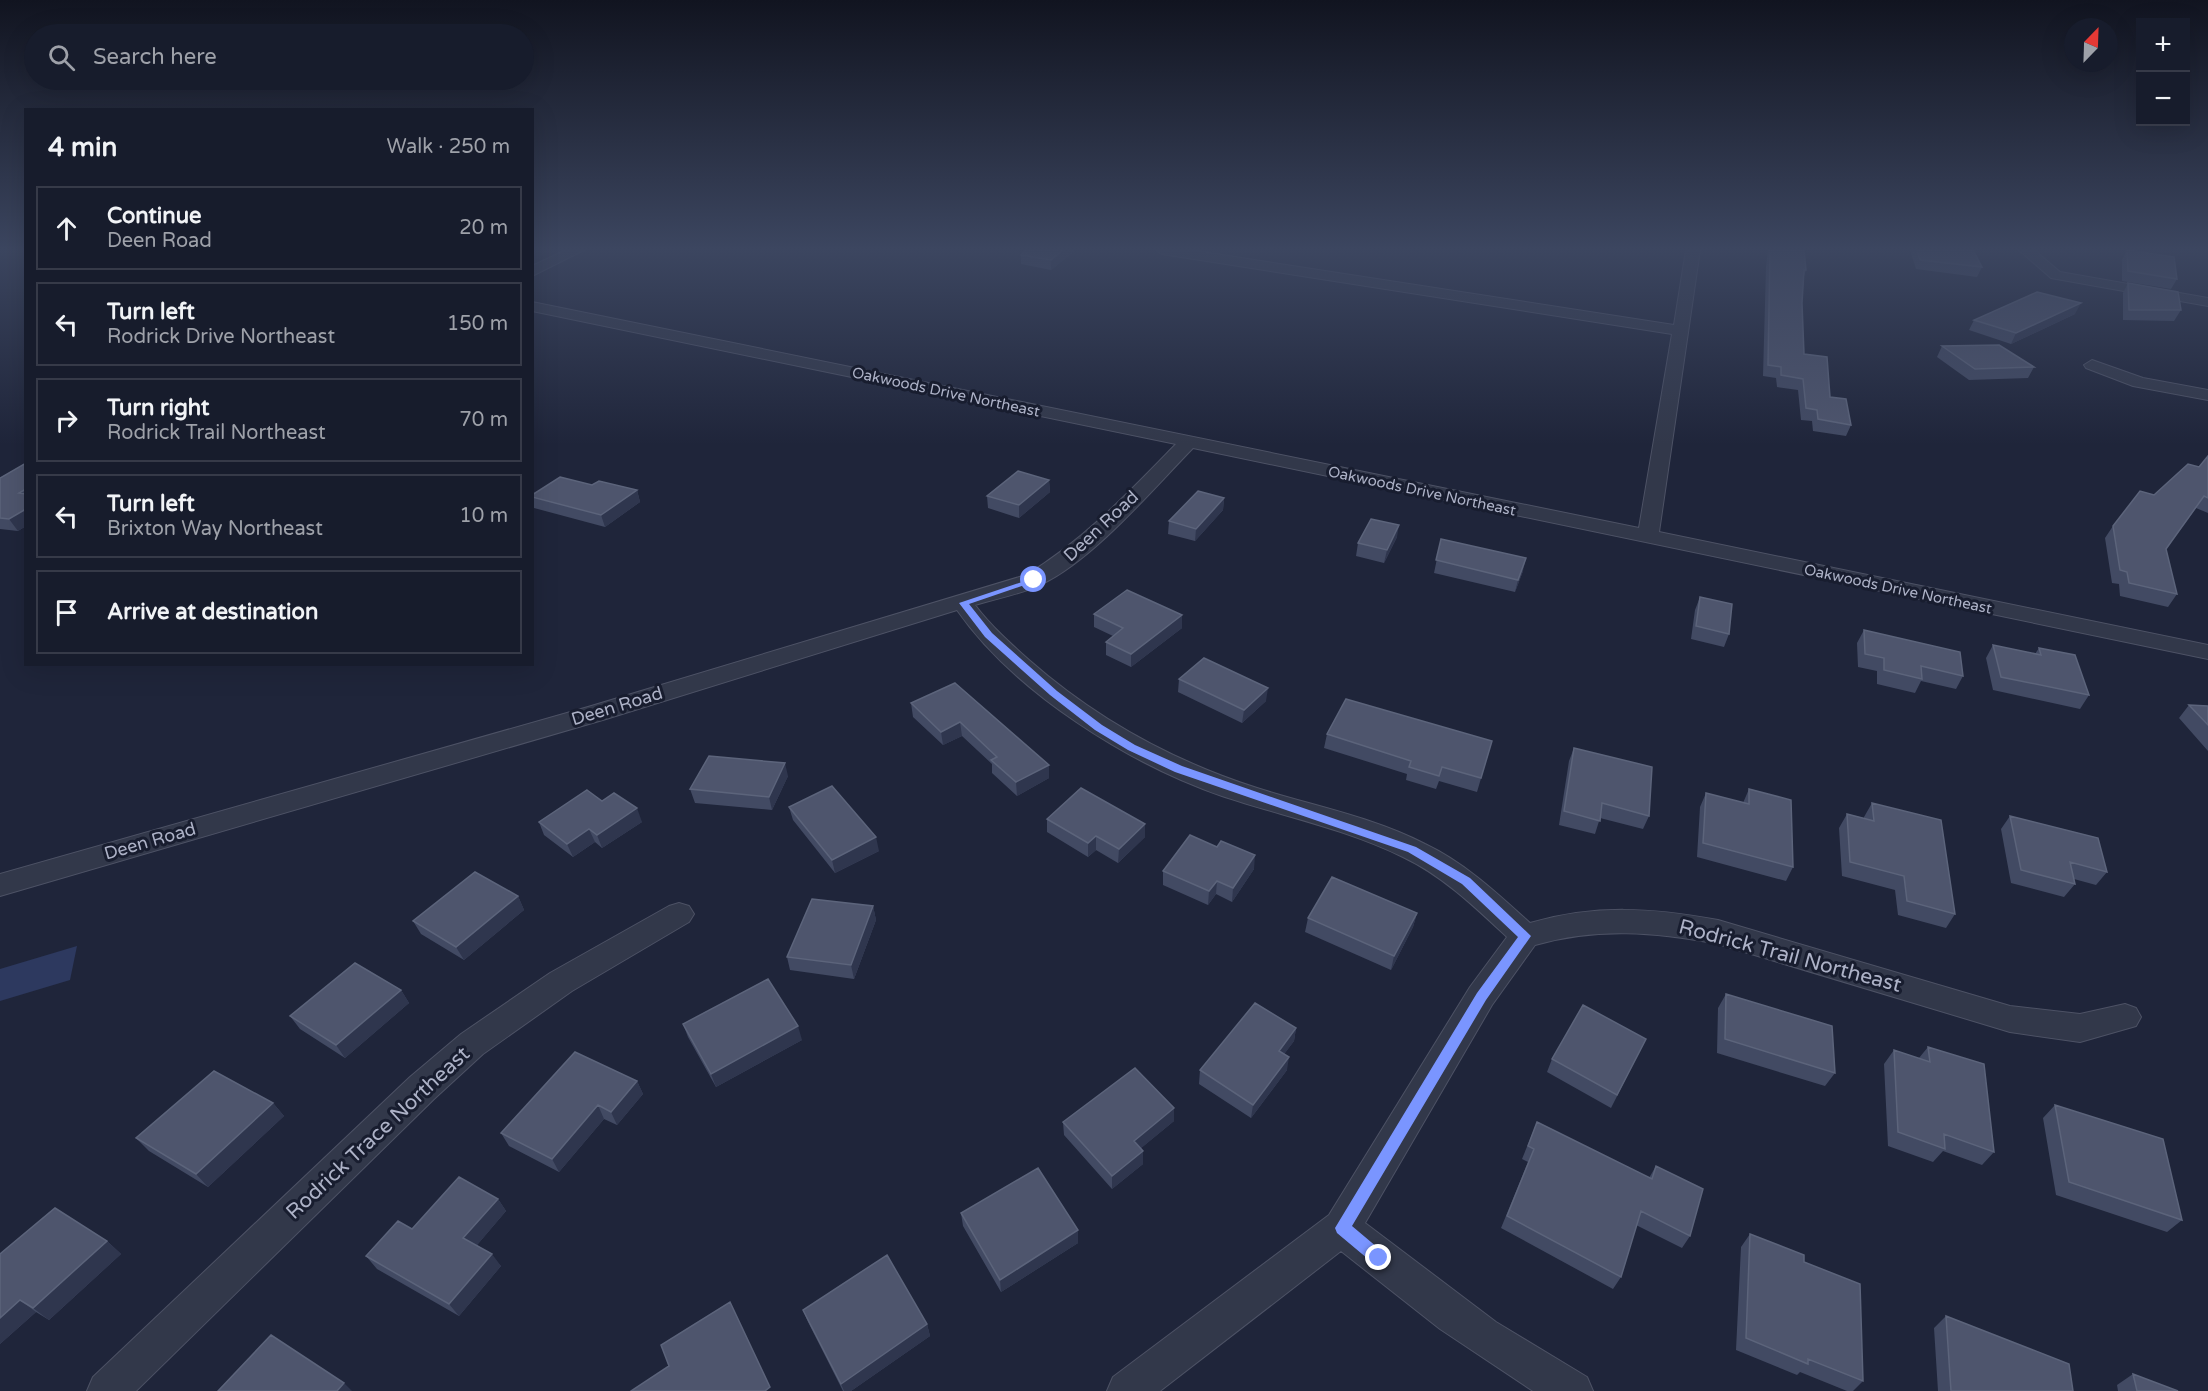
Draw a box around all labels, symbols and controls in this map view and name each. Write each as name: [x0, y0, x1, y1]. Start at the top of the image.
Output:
north arrow: [2064, 18, 2118, 72]
map controls: [2136, 18, 2190, 126]
button: +: [2136, 18, 2190, 72]
search box: [24, 24, 534, 90]
icon: search: [45, 41, 78, 74]
text: Search here: [93, 44, 217, 70]
button: −: [2136, 72, 2190, 126]
text: 4 min: [48, 132, 117, 163]
text: Walk · 250 m: [387, 135, 510, 159]
text: Continue: [107, 203, 202, 229]
icon: ahead: [50, 212, 83, 245]
text: 20 m: [459, 216, 508, 240]
text: Deen Road: [107, 229, 212, 253]
text: Turn left: [107, 299, 195, 325]
icon: left: [50, 308, 83, 341]
text: 150 m: [447, 312, 508, 336]
text: Rodrick Drive Northeast: [107, 325, 335, 349]
street label: Oakwoods Drive Northeast: [851, 363, 1042, 421]
text: Turn right: [107, 395, 209, 421]
icon: right: [50, 404, 83, 437]
text: 70 m: [459, 408, 508, 432]
text: Rodrick Trail Northeast: [107, 421, 326, 445]
street label: Oakwoods Drive Northeast: [1327, 462, 1518, 520]
street label: Deen Road: [1059, 486, 1143, 566]
text: Turn left: [107, 491, 195, 517]
icon: left: [50, 500, 83, 533]
text: 10 m: [459, 504, 508, 528]
text: Brixton Way Northeast: [107, 517, 323, 541]
street label: Oakwoods Drive Northeast: [1803, 560, 1994, 618]
route start: [1020, 566, 1046, 592]
icon: arrive: [50, 596, 83, 629]
text: Arrive at destination: [107, 599, 318, 625]
street label: Deen Road: [569, 682, 665, 730]
street label: Deen Road: [102, 817, 198, 865]
street label: Rodrick Trail Northeast: [1676, 914, 1904, 998]
street label: Rodrick Trace Northeast: [281, 1041, 475, 1225]
route end: [1365, 1244, 1391, 1270]

